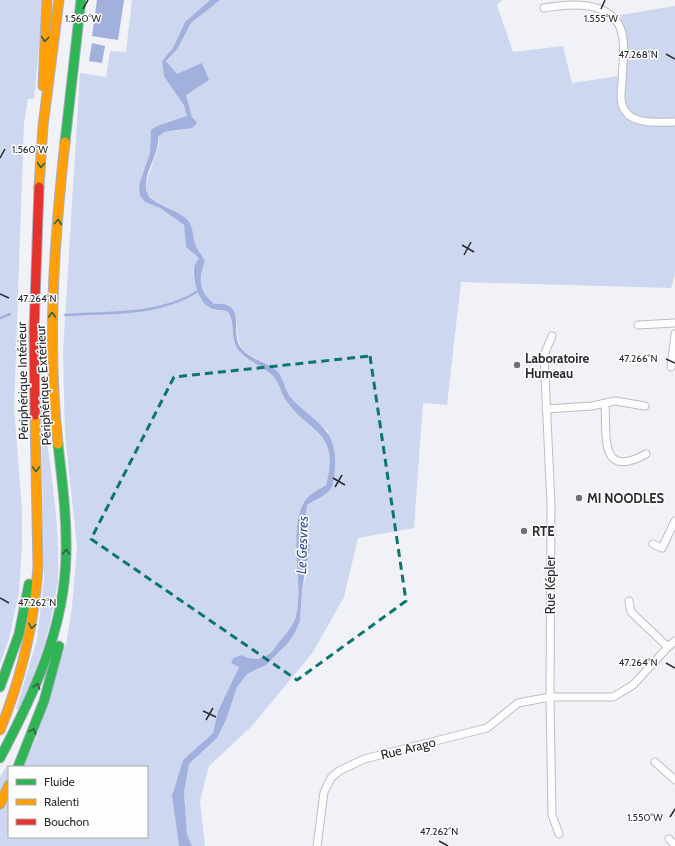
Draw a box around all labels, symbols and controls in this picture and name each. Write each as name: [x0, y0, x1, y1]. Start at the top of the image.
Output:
text: 1.560°W: [65, 12, 101, 25]
text: 1.555°W: [584, 12, 619, 25]
one-way arrow: [41, 36, 50, 42]
text: 47.268°N: [618, 48, 658, 61]
text: 1.560°W: [12, 143, 48, 156]
one-way arrow: [36, 162, 45, 168]
one-way arrow: [53, 219, 62, 225]
text: 47.264°N: [17, 292, 57, 305]
one-way arrow: [48, 312, 56, 318]
street label: Périphérique Intérieur: [13, 321, 31, 440]
street label: Périphérique Extérieur: [32, 323, 54, 446]
place label: Laboratoire Humeau: [525, 350, 590, 381]
text: 47.266°N: [619, 352, 657, 365]
marker: Laboratoire Humeau: [512, 360, 522, 370]
one-way arrow: [32, 466, 41, 472]
place label: MI NOODLES: [587, 490, 665, 506]
marker: MI NOODLES: [574, 493, 584, 503]
water label: Le Gesvres: [292, 515, 312, 574]
place label: RTE: [532, 523, 555, 539]
marker: RTE: [519, 526, 529, 536]
one-way arrow: [62, 549, 70, 555]
street label: Rue Képler: [542, 555, 558, 614]
text: 47.262°N: [18, 596, 56, 609]
one-way arrow: [28, 623, 37, 629]
text: 47.264°N: [618, 656, 658, 669]
one-way arrow: [32, 682, 40, 690]
one-way arrow: [29, 728, 37, 735]
street label: Rue Arago: [379, 733, 437, 763]
legend: [8, 766, 148, 838]
text: Fluide: [44, 774, 75, 789]
text: Ralenti: [44, 794, 79, 809]
text: 1.550°W: [627, 811, 663, 824]
text: Bouchon: [44, 814, 90, 829]
text: 47.262°N: [420, 825, 458, 838]

